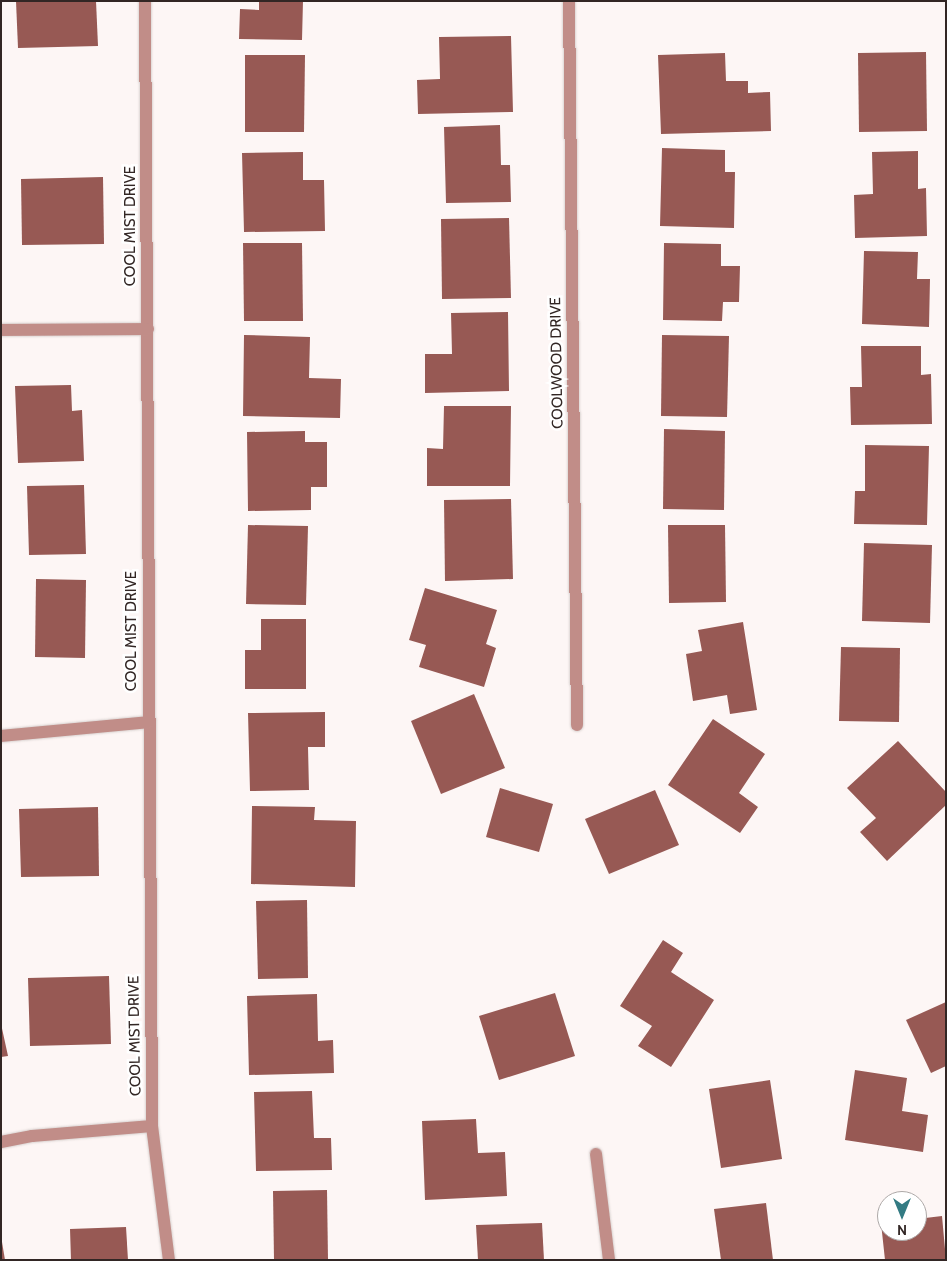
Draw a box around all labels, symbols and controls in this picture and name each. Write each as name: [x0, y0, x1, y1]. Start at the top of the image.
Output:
street label: COOL MIST DRIVE: [122, 166, 140, 286]
street label: COOLWOOD DRIVE: [547, 297, 567, 429]
street label: COOL MIST DRIVE: [123, 571, 141, 691]
street label: COOL MIST DRIVE: [125, 976, 145, 1096]
north arrow: [877, 1191, 927, 1241]
text: N: [897, 1221, 907, 1239]

